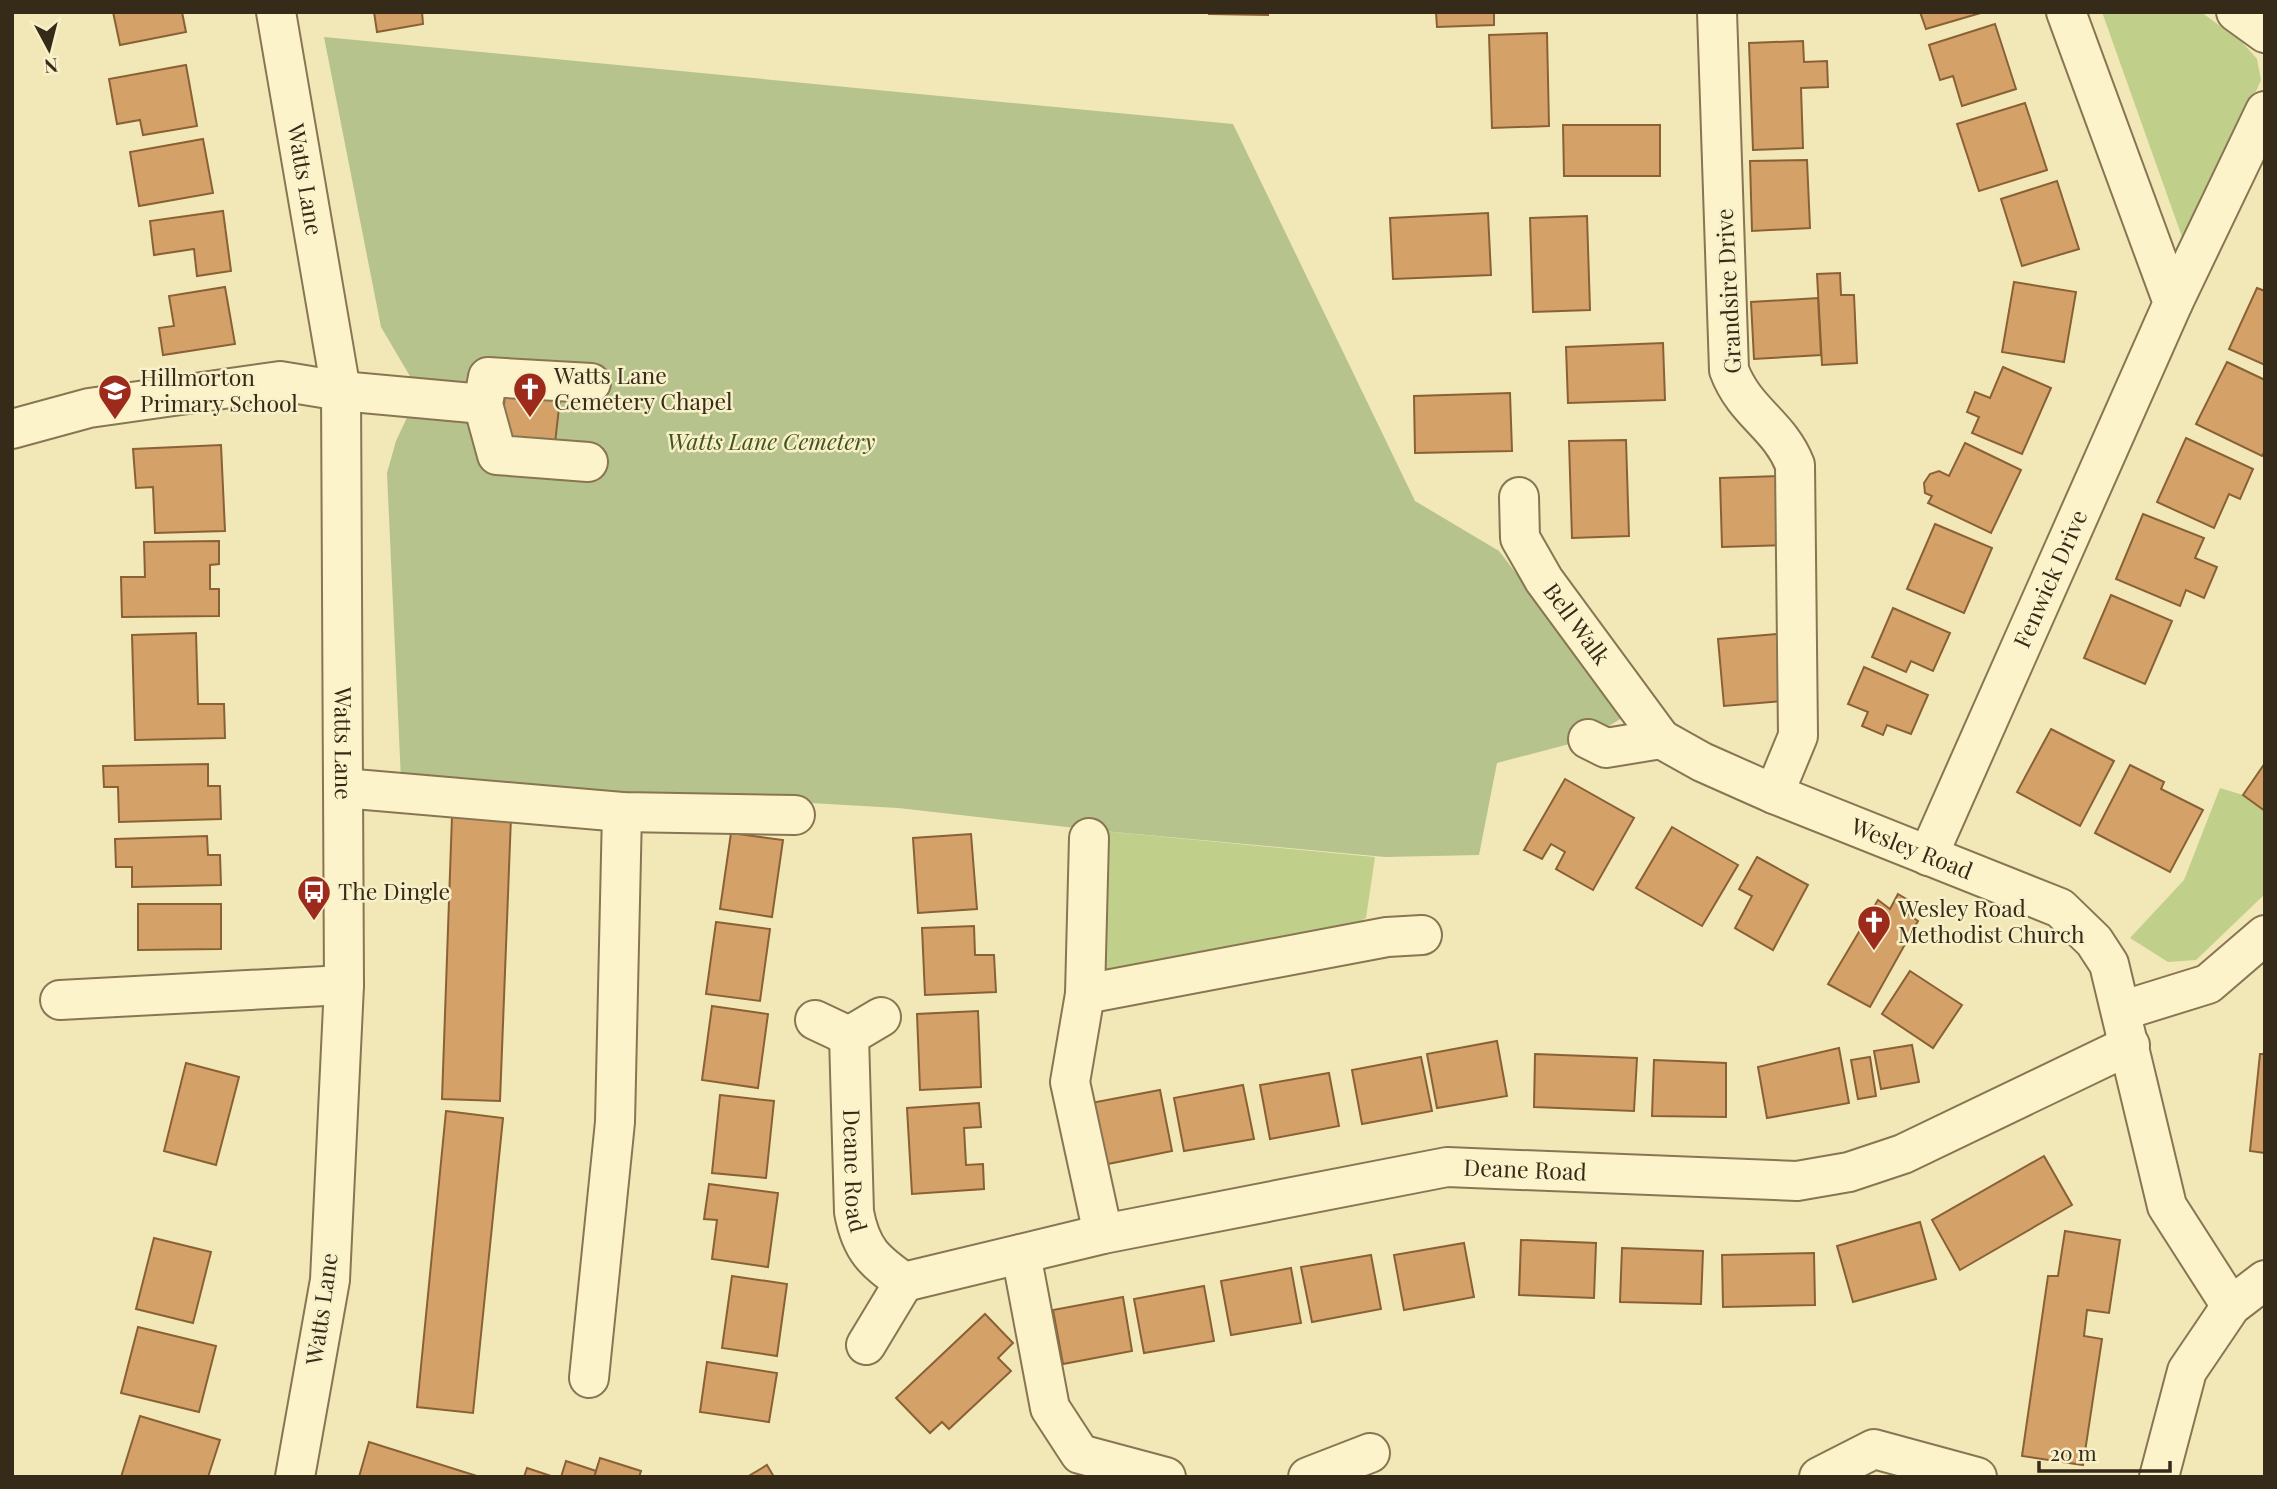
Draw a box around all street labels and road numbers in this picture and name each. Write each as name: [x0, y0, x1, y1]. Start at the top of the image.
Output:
street label: Watts Lane: [281, 120, 331, 238]
street label: Grandsire Drive: [1708, 208, 1747, 374]
street label: Fenwick Drive: [2005, 505, 2093, 652]
street label: Bell Walk: [1537, 576, 1618, 671]
street label: Watts Lane: [328, 686, 360, 800]
street label: Wesley Road: [1846, 809, 1978, 886]
street label: Deane Road: [837, 1109, 875, 1235]
street label: Deane Road: [1463, 1151, 1587, 1187]
street label: Watts Lane: [297, 1251, 344, 1368]

